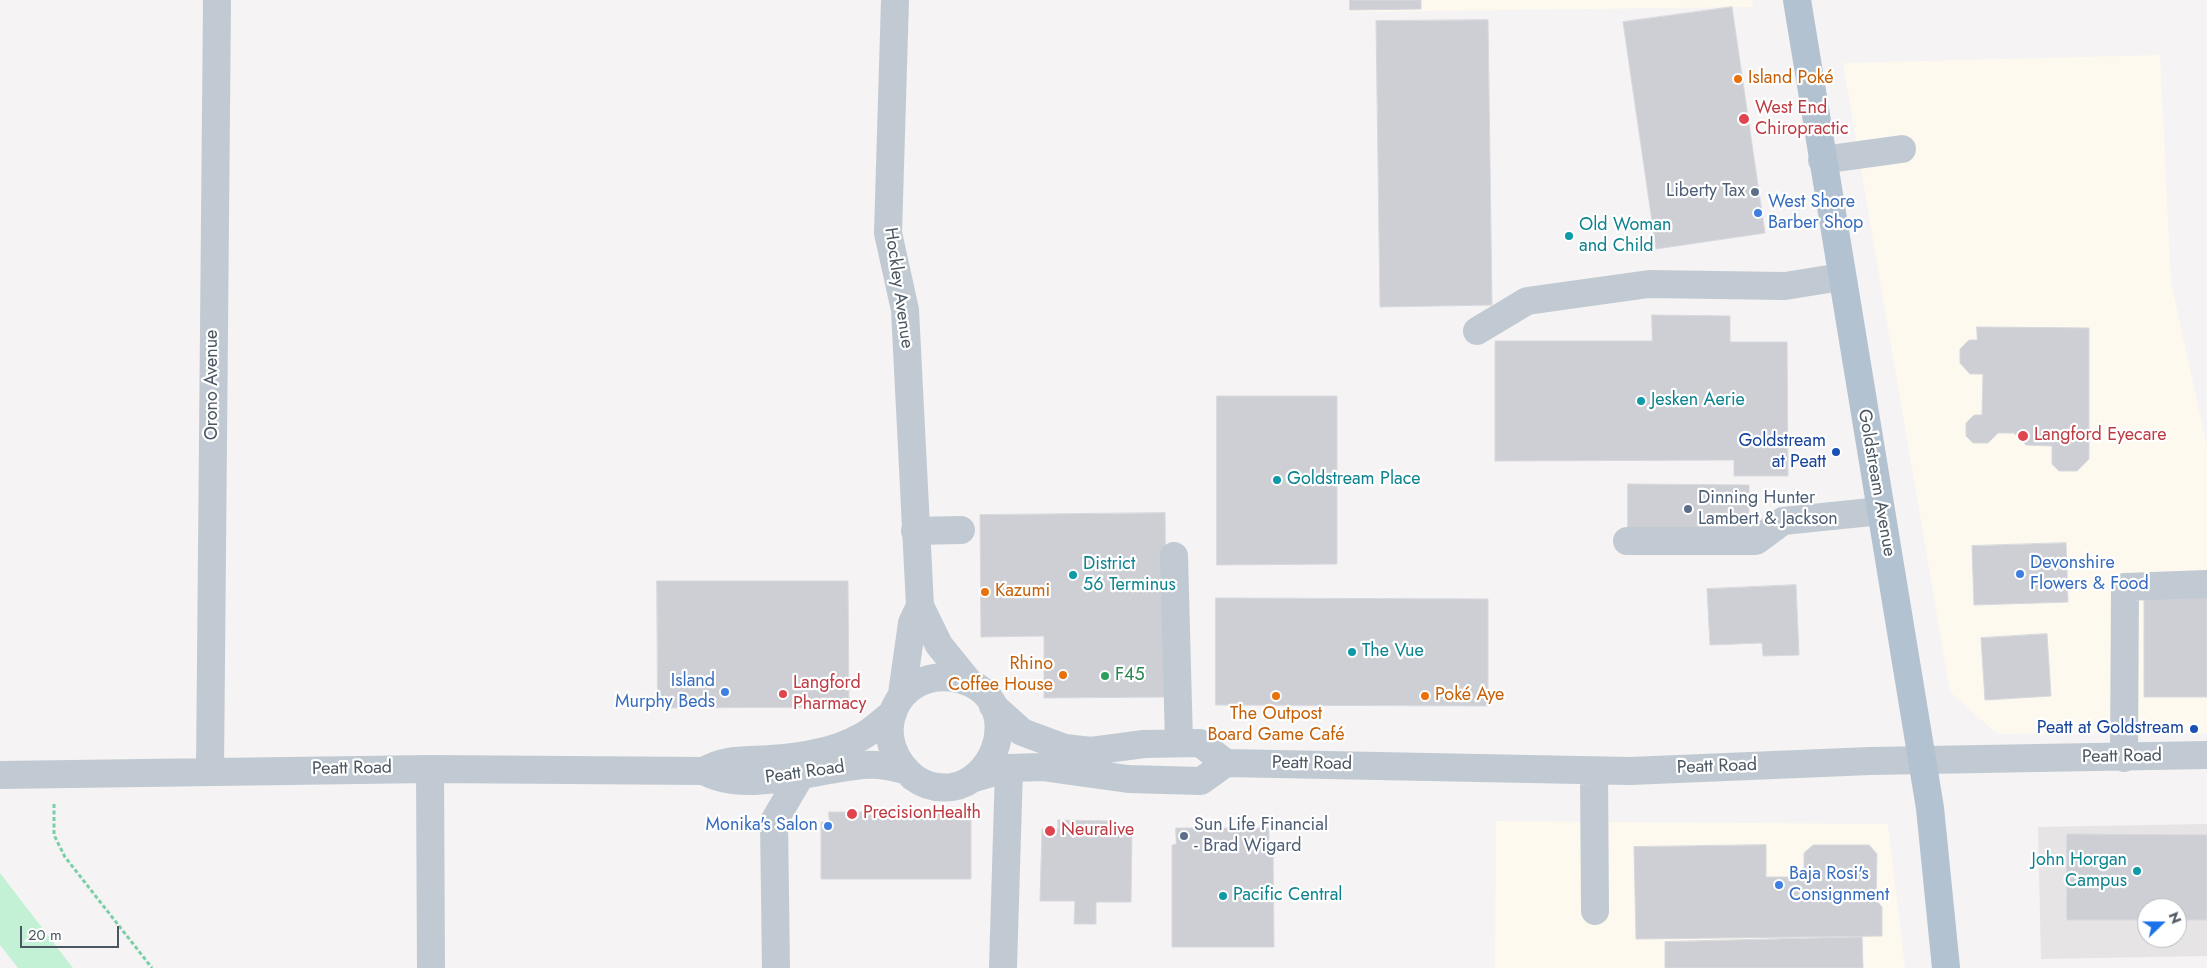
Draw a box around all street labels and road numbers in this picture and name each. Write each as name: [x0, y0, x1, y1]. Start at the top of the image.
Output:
street label: Hockley Avenue: [879, 226, 917, 350]
street label: Orono Avenue: [202, 330, 224, 440]
street label: Goldstream Avenue: [1852, 408, 1900, 558]
street label: Peatt Road: [2082, 746, 2162, 768]
street label: Peatt Road: [1272, 753, 1352, 775]
street label: Peatt Road: [1677, 755, 1757, 779]
street label: Peatt Road: [764, 757, 846, 789]
street label: Peatt Road: [312, 758, 392, 780]

